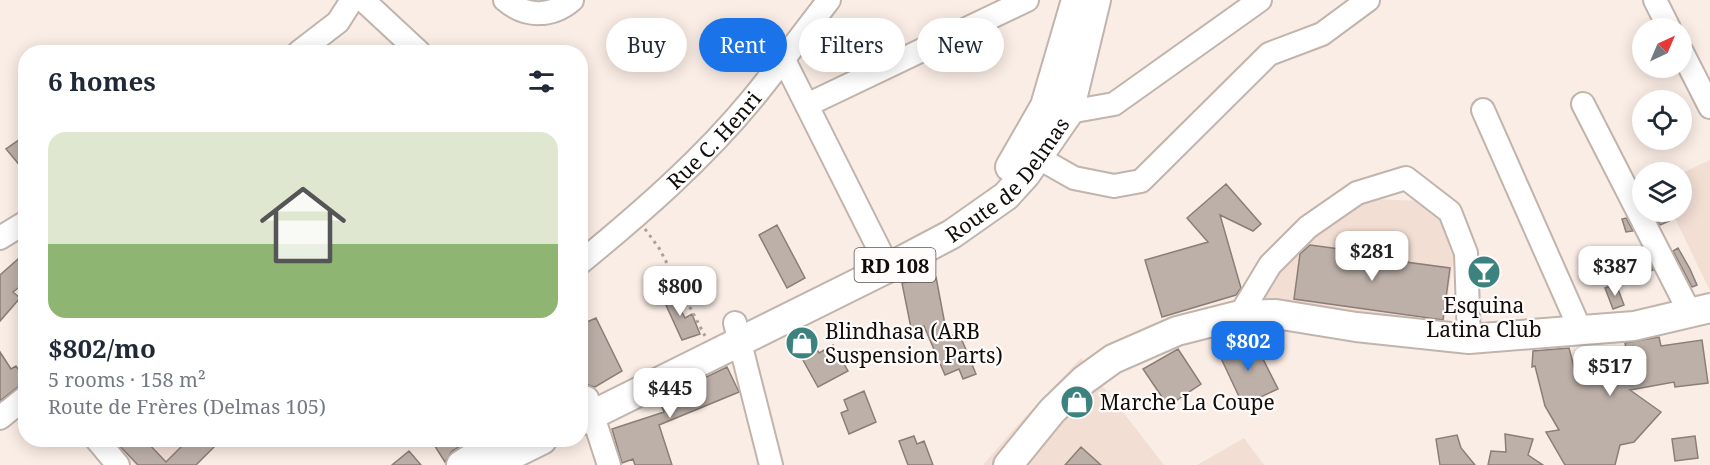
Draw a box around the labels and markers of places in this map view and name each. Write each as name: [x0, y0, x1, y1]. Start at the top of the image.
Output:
pin: $281: [1336, 231, 1408, 282]
pin: $387: [1579, 246, 1651, 297]
bar icon: Esquina Latina Club: [1466, 254, 1502, 290]
pin: $800: [644, 266, 716, 317]
place label: Esquina Latina Club: [1426, 291, 1542, 343]
place label: Blindhasa (ARB Suspension Parts): [825, 317, 1003, 369]
pin: $802: [1212, 321, 1284, 372]
shop icon: Blindhasa (ARB Suspension Parts): [784, 325, 820, 361]
pin: $517: [1574, 346, 1646, 397]
pin: $445: [634, 368, 706, 419]
shop icon: Marche La Coupe: [1059, 384, 1095, 420]
place label: Marche La Coupe: [1100, 388, 1275, 416]

